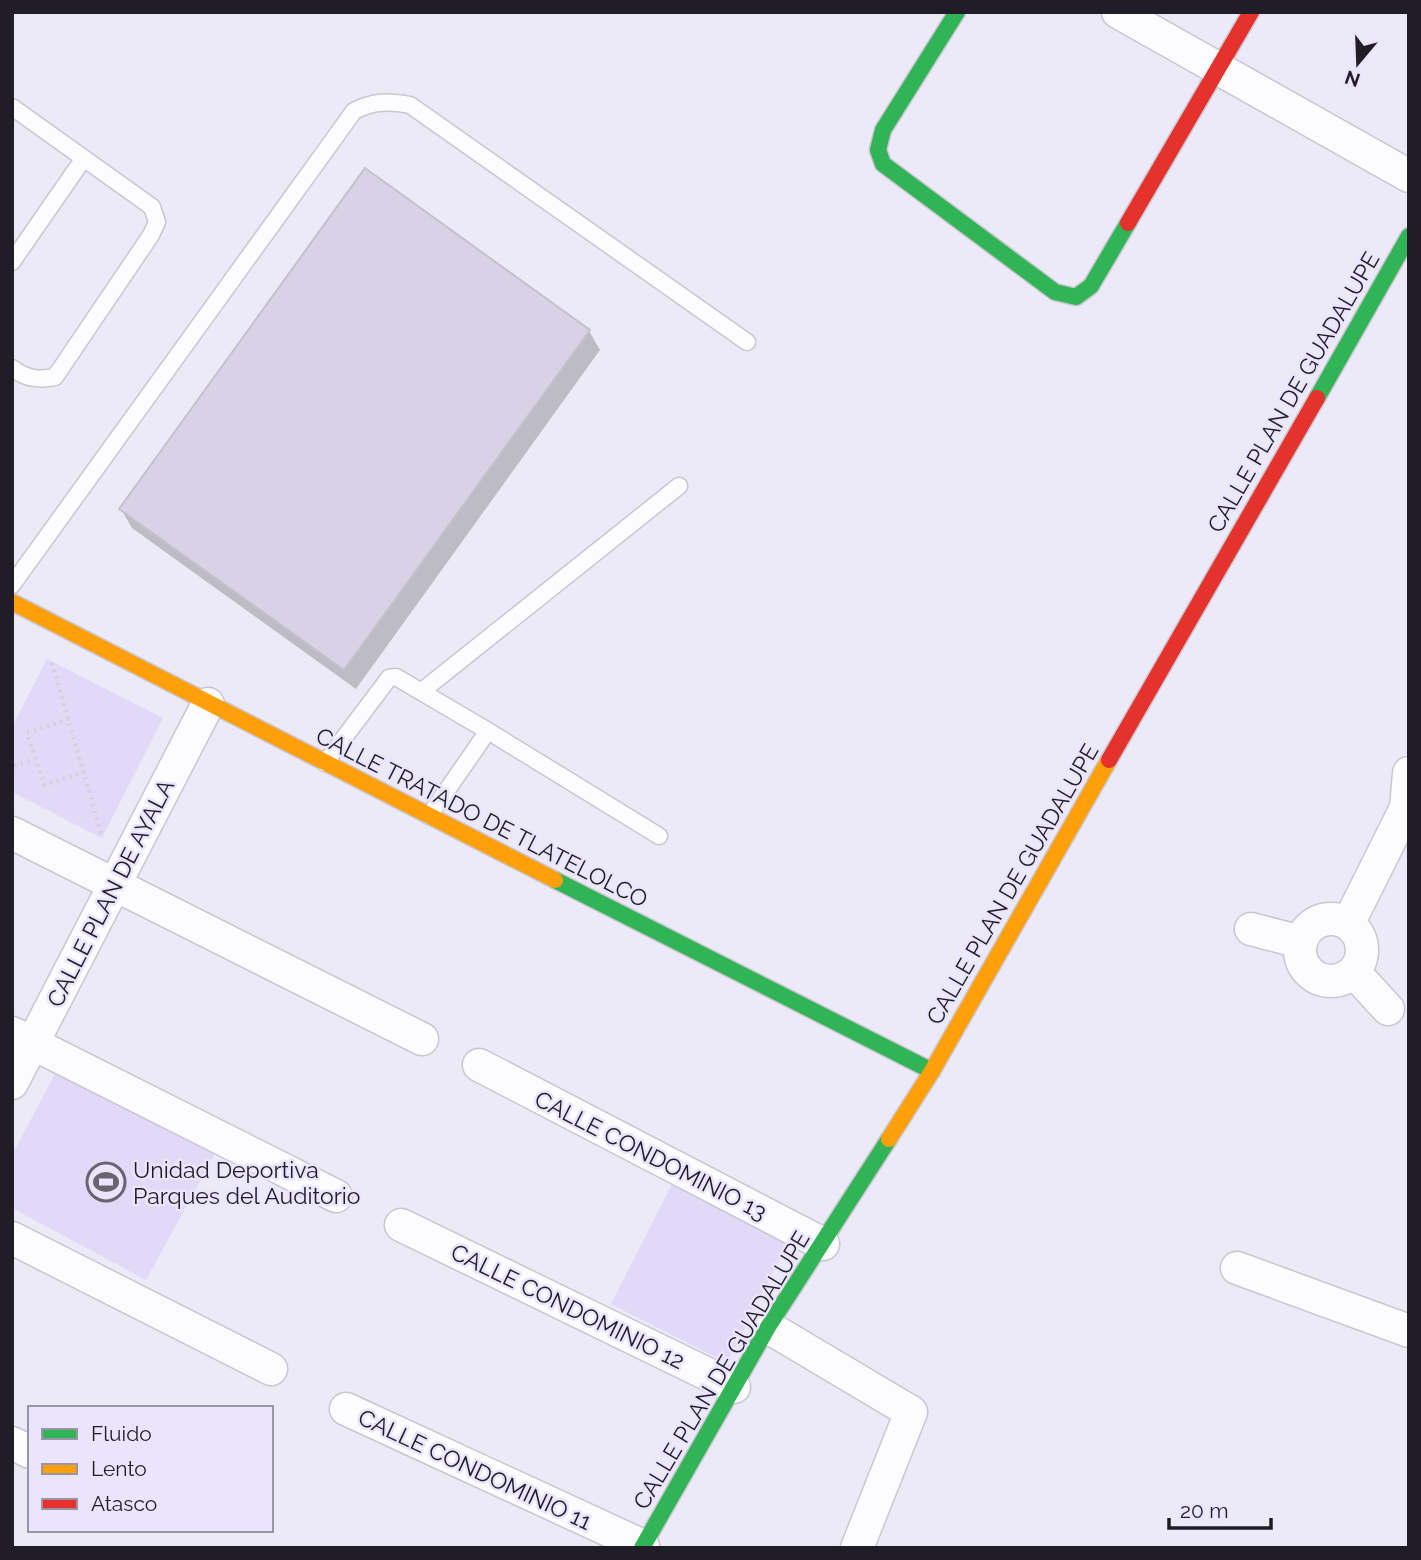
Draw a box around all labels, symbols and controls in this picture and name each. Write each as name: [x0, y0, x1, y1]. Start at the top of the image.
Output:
north arrow: [1323, 28, 1393, 98]
text: N: [1342, 66, 1363, 92]
street label: CALLE PLAN DE GUADALUPE: [1201, 247, 1385, 537]
street label: CALLE TRATADO DE TLATELOLCO: [312, 721, 652, 913]
street label: CALLE PLAN DE GUADALUPE: [920, 739, 1104, 1029]
street label: CALLE PLAN DE AYALA: [41, 774, 179, 1011]
street label: CALLE CONDOMINIO 13: [530, 1085, 772, 1225]
place label: Unidad Deportiva Parques del Auditorio: [133, 1156, 361, 1209]
sports icon: Unidad Deportiva Parques del Auditorio: [85, 1161, 127, 1203]
street label: CALLE PLAN DE GUADALUPE: [627, 1226, 815, 1514]
street label: CALLE CONDOMINIO 12: [447, 1238, 689, 1374]
street label: CALLE CONDOMINIO 11: [354, 1403, 596, 1535]
legend: [28, 1406, 273, 1532]
text: Fluido: [91, 1421, 152, 1446]
text: Lento: [91, 1456, 147, 1481]
scale bar: [1169, 1486, 1270, 1530]
text: Atasco: [91, 1491, 157, 1516]
text: 20 m: [1180, 1498, 1228, 1523]

